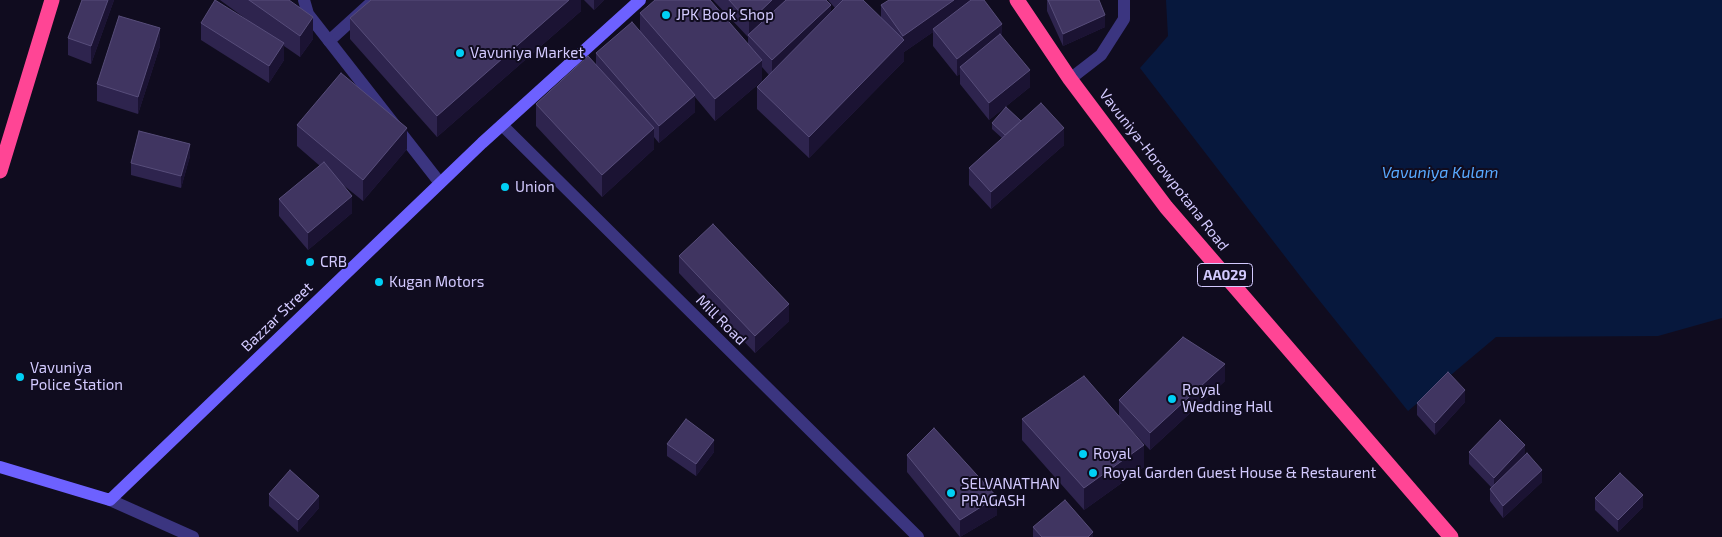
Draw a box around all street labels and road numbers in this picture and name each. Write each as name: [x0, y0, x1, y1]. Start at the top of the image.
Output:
street label: Vavuniya-Horowpotana Road: [1095, 86, 1233, 254]
road number: AA029: [1198, 264, 1252, 286]
street label: Bazzar Street: [238, 279, 316, 355]
street label: Mill Road: [692, 291, 750, 349]

